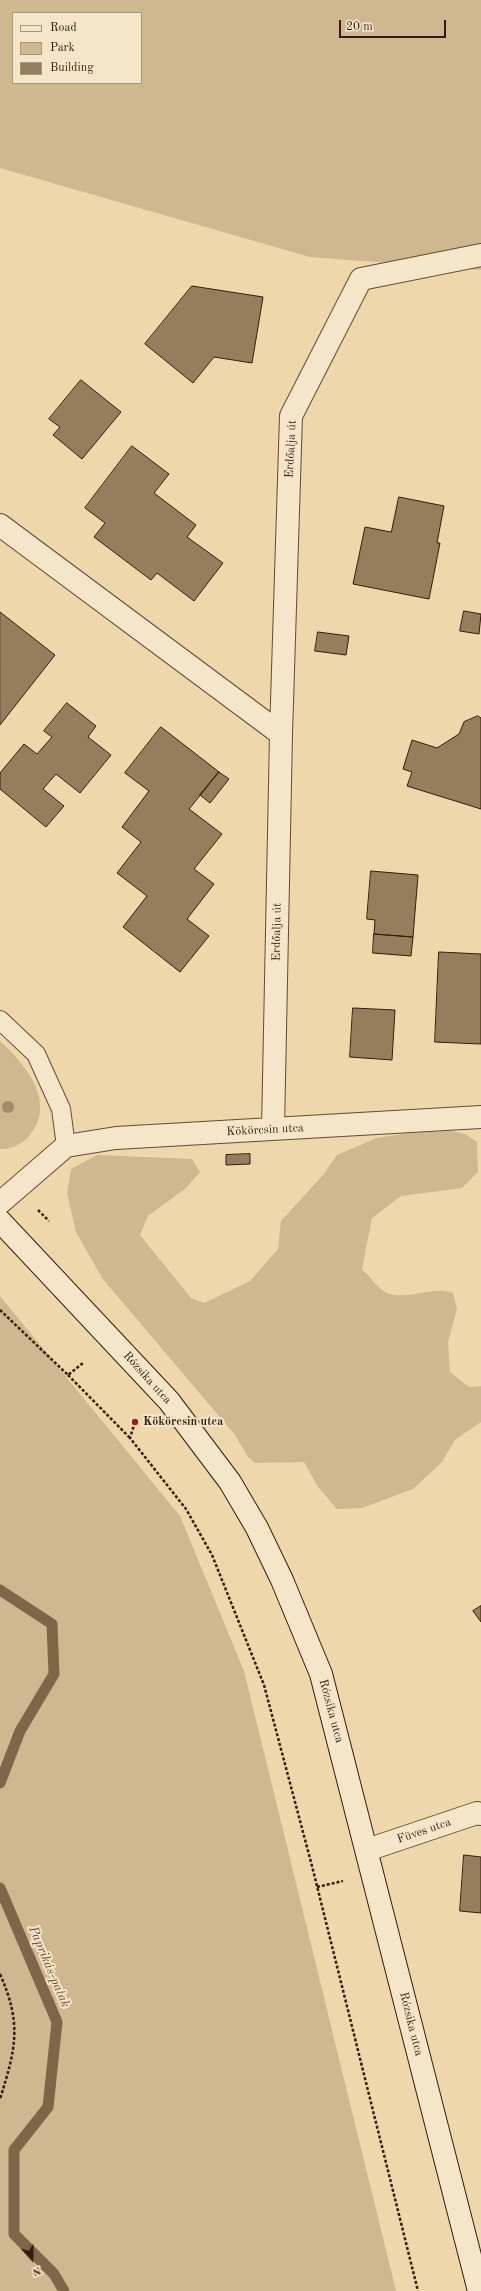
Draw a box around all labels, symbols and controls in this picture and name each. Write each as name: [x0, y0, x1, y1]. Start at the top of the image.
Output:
legend: [12, 12, 142, 84]
scale bar: [341, 12, 448, 38]
text: 20 m: [346, 21, 373, 33]
text: Road: [50, 22, 77, 34]
text: Park: [50, 42, 75, 54]
text: Building: [50, 62, 94, 74]
street label: Erdőalja út: [282, 420, 300, 478]
street label: Erdőalja út: [269, 903, 285, 961]
street label: Kökörcsin utca: [226, 1121, 304, 1139]
street label: Rózsika utca: [120, 1349, 174, 1407]
place label: Kökörcsin utca: [143, 1415, 223, 1429]
marker: Kökörcsin utca: [130, 1417, 140, 1427]
street label: Rózsika utca: [316, 1677, 346, 1745]
street label: Füves utca: [395, 1815, 453, 1847]
water label: Paprikás-patak: [25, 1924, 73, 2010]
street label: Rózsika utca: [396, 1990, 426, 2058]
north arrow: [12, 2239, 52, 2279]
text: N: [31, 2264, 42, 2277]

